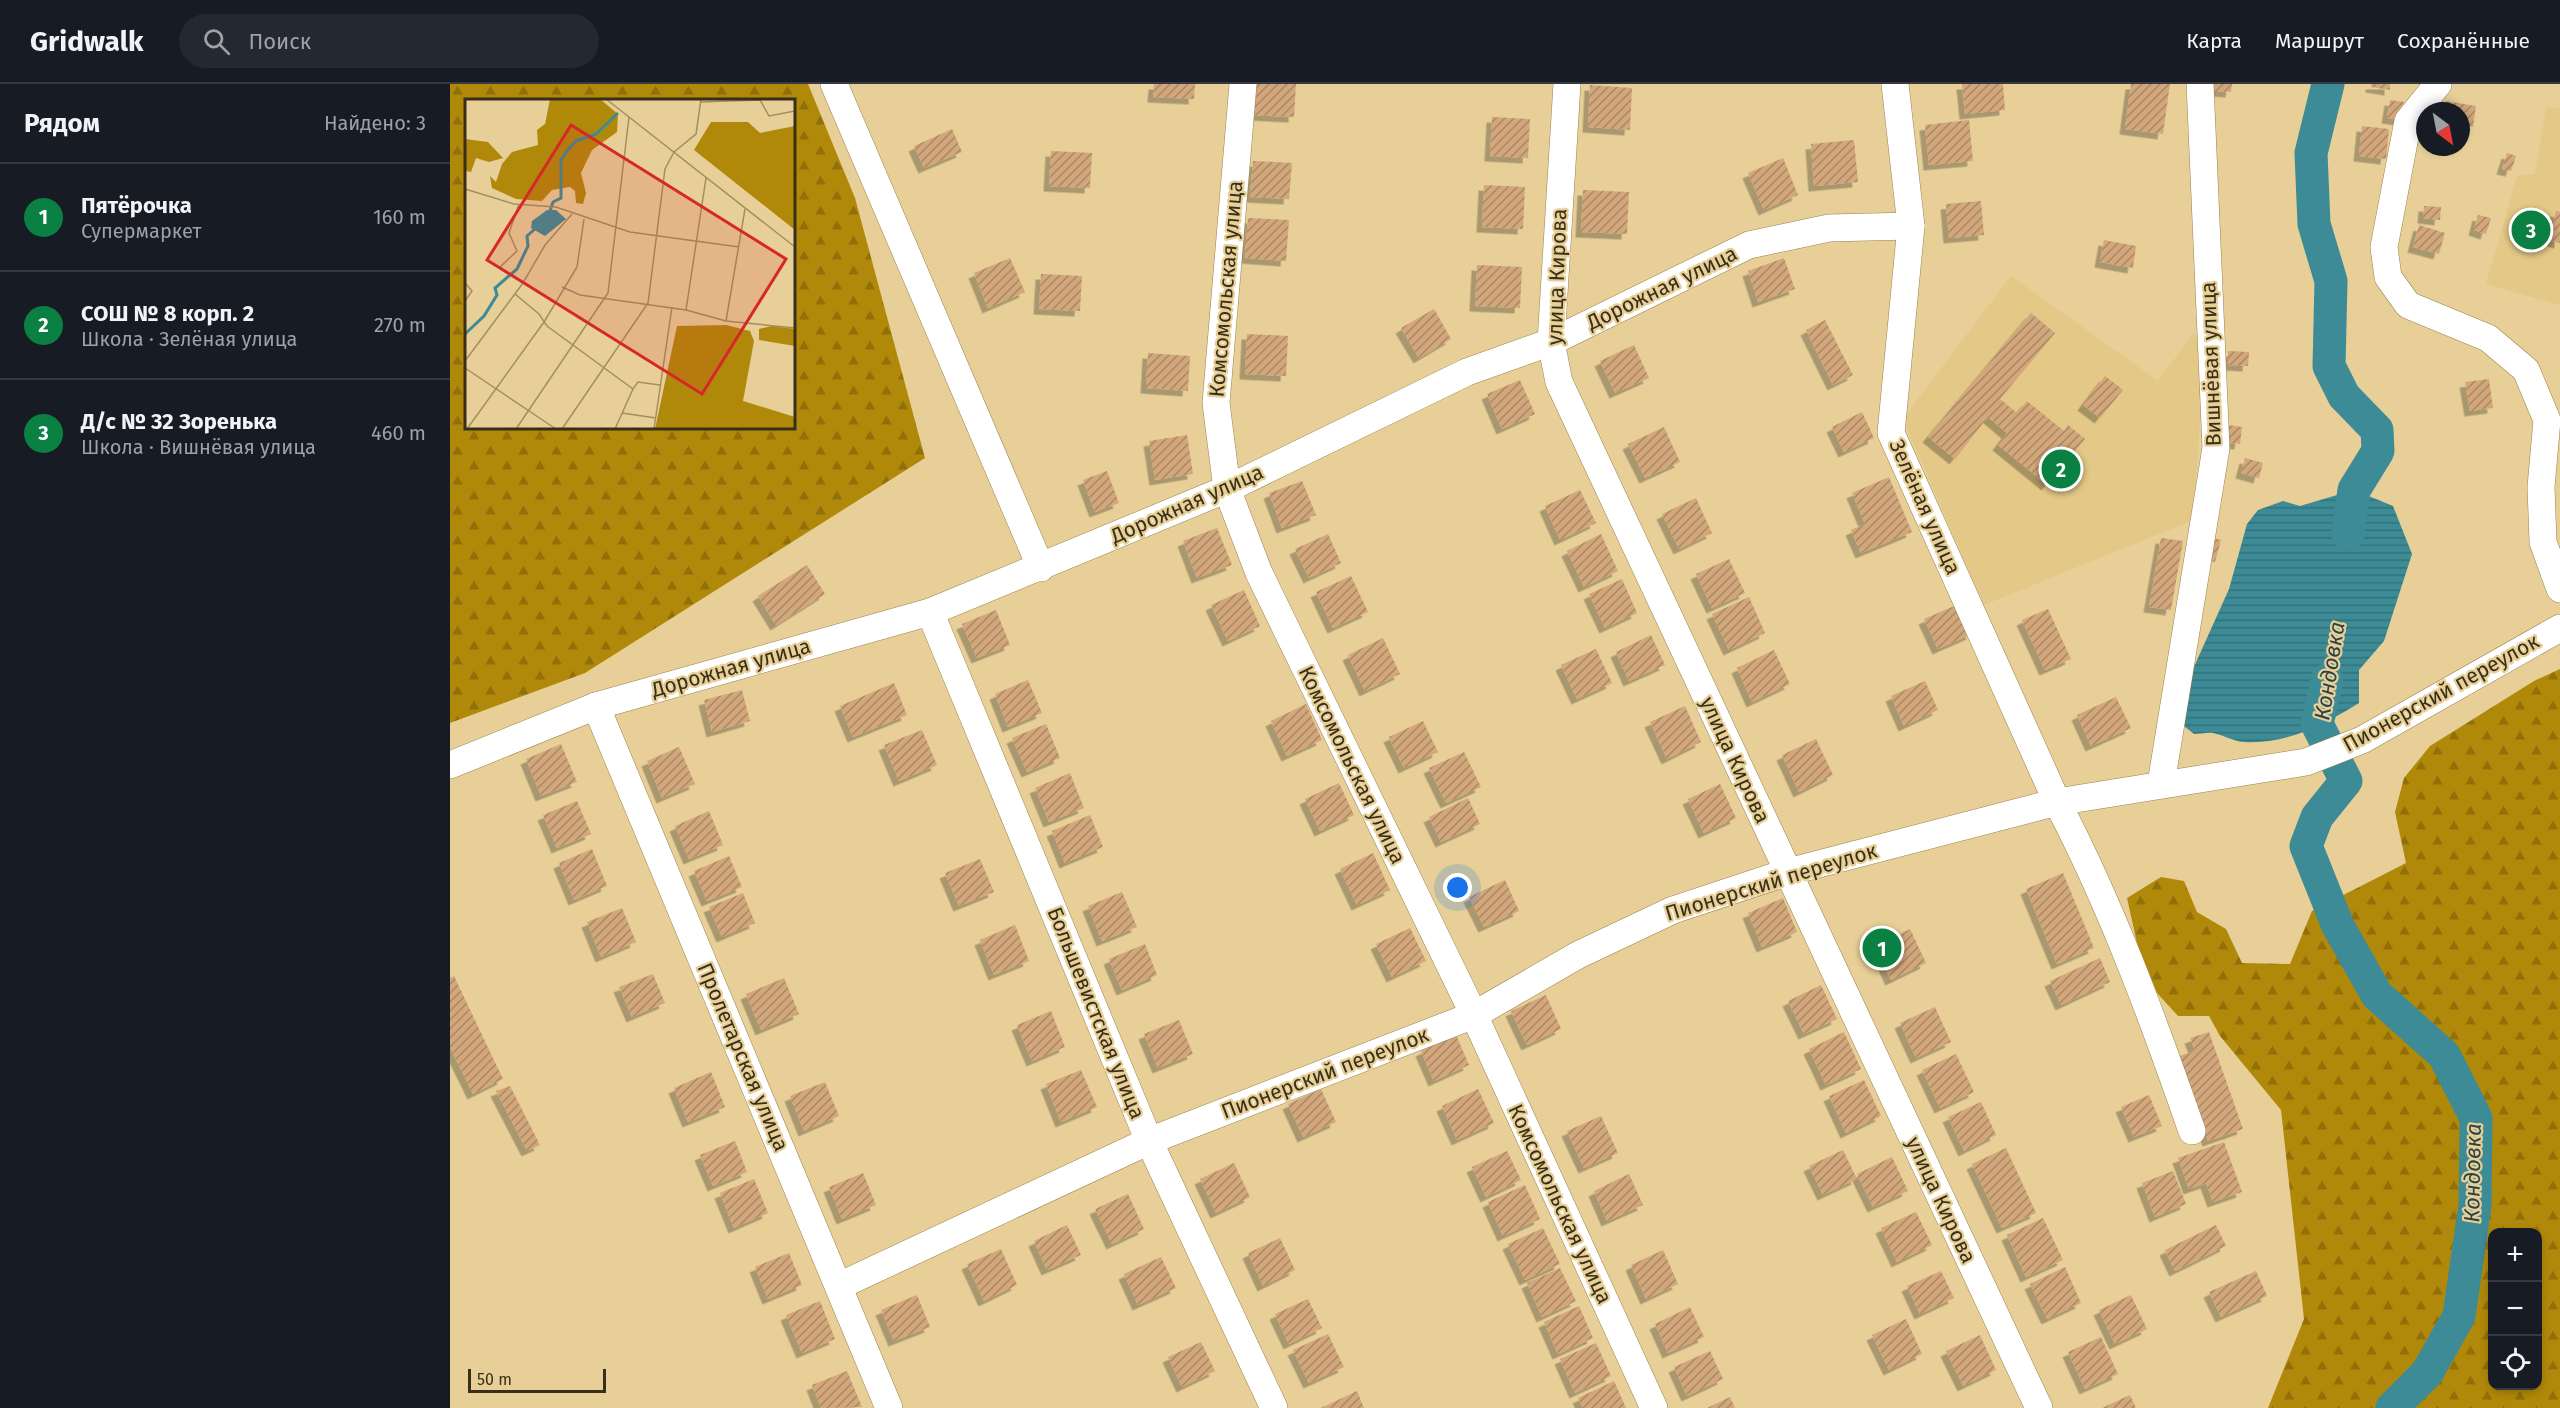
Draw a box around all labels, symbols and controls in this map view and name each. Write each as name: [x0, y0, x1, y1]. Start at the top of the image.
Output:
search box: [179, 14, 599, 68]
text: Gridwalk: [30, 25, 143, 58]
icon: search: [200, 25, 233, 58]
text: Поиск: [248, 28, 311, 55]
text: Карта: [2186, 28, 2242, 54]
text: Маршрут: [2275, 28, 2364, 54]
text: Сохранённые: [2397, 28, 2530, 54]
inset map: [465, 99, 795, 429]
north arrow: [2416, 102, 2470, 156]
text: Рядом: [24, 108, 100, 139]
text: Найдено: 3: [324, 111, 426, 135]
street label: Комсомольская улица: [1204, 180, 1248, 398]
text: Пятёрочка: [81, 192, 192, 219]
text: 1: [39, 205, 48, 229]
text: 160 m: [373, 205, 426, 229]
street label: улица Кирова: [1542, 208, 1572, 346]
pin: 3: [2512, 208, 2550, 252]
text: Супермаркет: [81, 219, 201, 243]
street label: Дорожная улица: [1582, 240, 1742, 336]
street label: Вишнёвая улица: [2195, 281, 2227, 447]
text: СОШ № 8 корп. 2: [81, 300, 254, 327]
text: 2: [38, 313, 49, 337]
text: 270 m: [374, 313, 426, 337]
text: Школа · Зелёная улица: [81, 327, 297, 351]
text: Д/с № 32 Зоренька: [81, 408, 277, 435]
text: 3: [38, 421, 49, 445]
text: 460 m: [371, 421, 426, 445]
text: Школа · Вишнёвая улица: [81, 435, 316, 459]
street label: Зелёная улица: [1884, 435, 1966, 579]
pin: 2: [2042, 446, 2080, 492]
street label: Дорожная улица: [1106, 459, 1267, 550]
water label: Кондовка: [2308, 620, 2351, 722]
street label: Пионерский переулок: [2338, 628, 2544, 758]
street label: Дорожная улица: [648, 633, 814, 703]
street label: Комсомольская улица: [1293, 662, 1411, 868]
street label: улица Кирова: [1694, 692, 1776, 828]
street label: Пионерский переулок: [1662, 837, 1880, 927]
your location: [1443, 873, 1472, 902]
street label: Большевистская улица: [1042, 903, 1150, 1123]
pin: 1: [1862, 926, 1902, 970]
street label: Пролетарская улица: [692, 959, 794, 1155]
street label: Пионерский переулок: [1218, 1021, 1433, 1125]
street label: Комсомольская улица: [1502, 1100, 1618, 1308]
water label: Кондовка: [2458, 1123, 2487, 1223]
street label: улица Кирова: [1900, 1132, 1982, 1268]
map controls: [2488, 1228, 2542, 1390]
button: +: [2488, 1228, 2542, 1282]
button: −: [2488, 1282, 2542, 1336]
button: locate: [2488, 1336, 2542, 1390]
scale bar: [468, 1366, 606, 1394]
text: 50 m: [477, 1370, 512, 1389]

